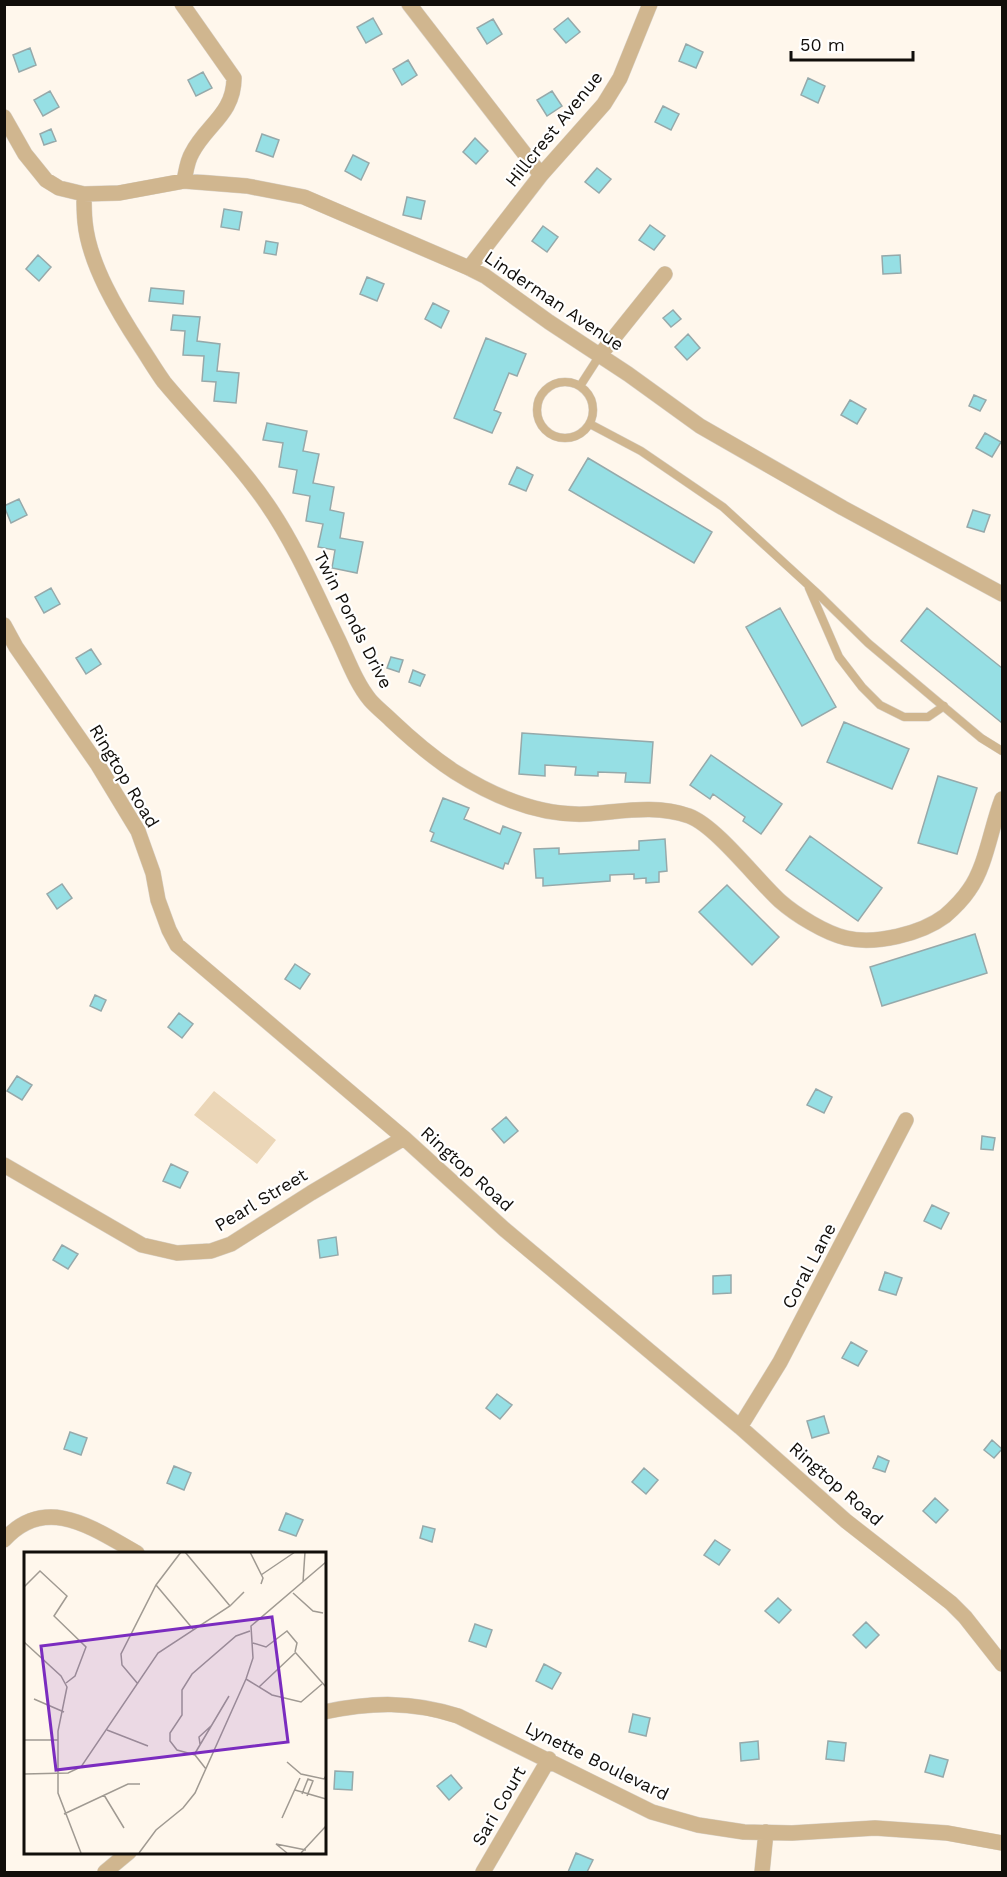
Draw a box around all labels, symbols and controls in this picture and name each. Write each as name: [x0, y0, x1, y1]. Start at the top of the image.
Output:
scale bar: [791, 24, 912, 62]
text: 50 m: [800, 34, 845, 55]
street label: Hillcrest Avenue: [501, 67, 607, 191]
street label: Linderman Avenue: [481, 246, 628, 355]
street label: Twin Ponds Drive: [310, 548, 397, 692]
street label: Ringtop Road: [85, 720, 164, 831]
street label: Ringtop Road: [417, 1122, 518, 1216]
street label: Pearl Street: [211, 1164, 311, 1235]
street label: Coral Lane: [777, 1219, 840, 1312]
street label: Ringtop Road: [785, 1437, 887, 1530]
inset map: [24, 1552, 326, 1853]
street label: Lynette Boulevard: [522, 1717, 672, 1804]
street label: Sari Court: [467, 1762, 530, 1849]

